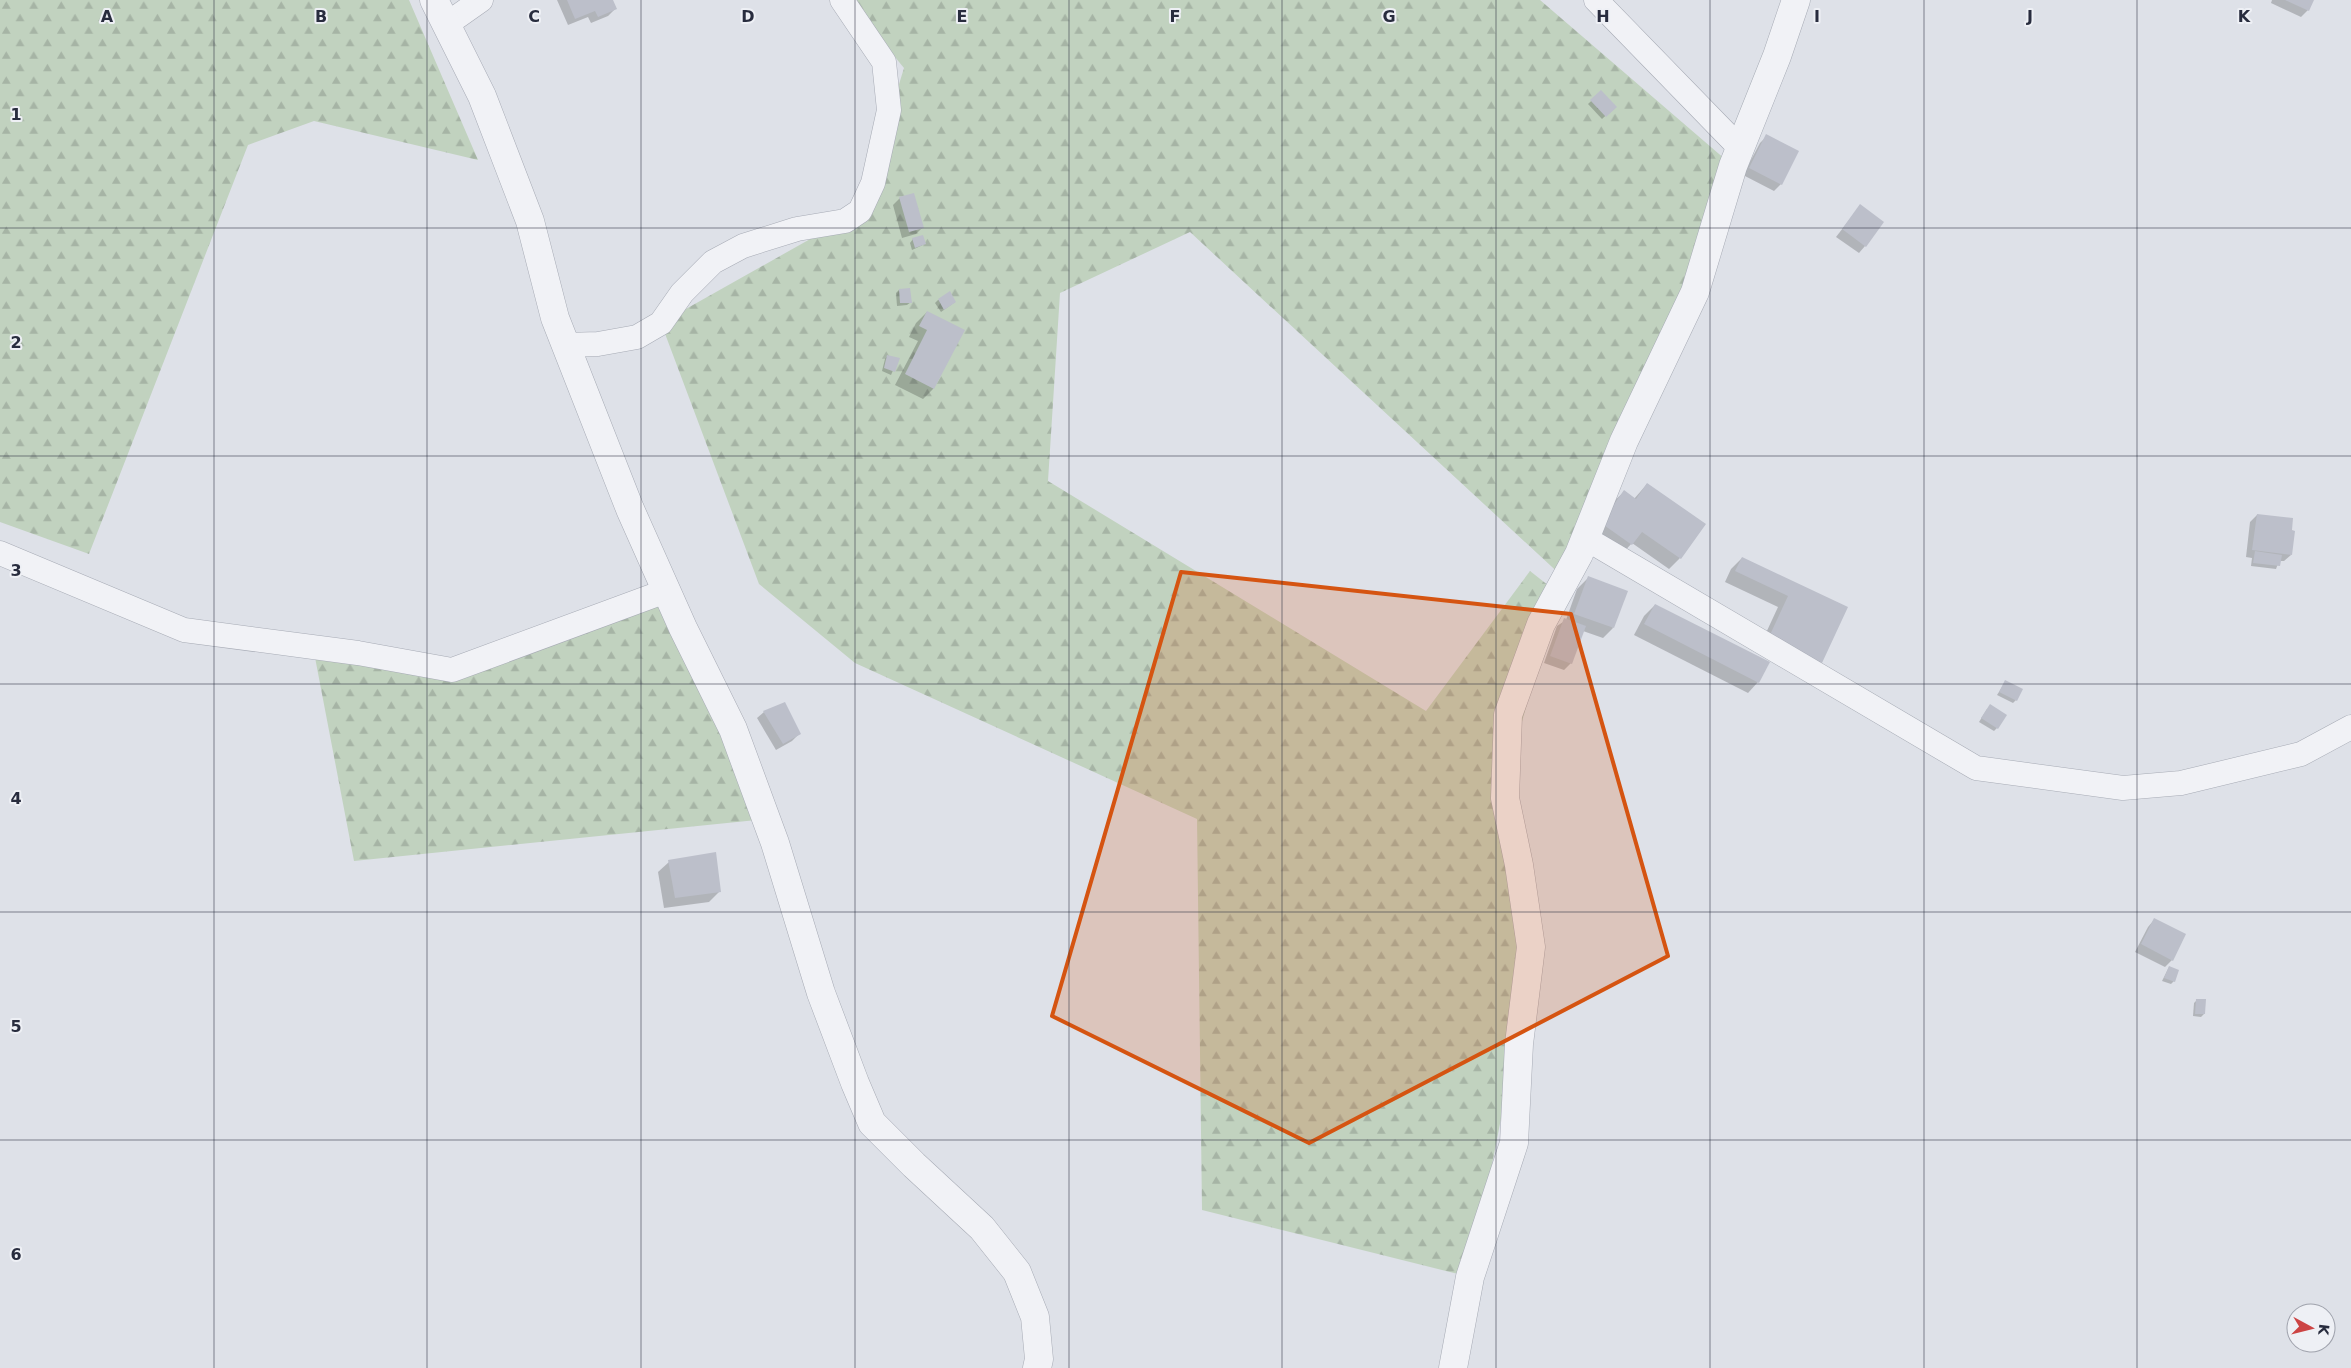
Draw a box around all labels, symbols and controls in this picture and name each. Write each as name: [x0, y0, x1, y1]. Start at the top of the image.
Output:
text: A: [101, 7, 114, 26]
text: B: [315, 7, 327, 26]
text: C: [528, 7, 540, 26]
text: D: [741, 7, 755, 26]
text: E: [957, 7, 967, 26]
text: F: [1170, 7, 1180, 26]
text: G: [1382, 7, 1396, 26]
text: H: [1596, 7, 1610, 26]
text: I: [1814, 7, 1820, 26]
text: J: [2026, 7, 2033, 26]
text: K: [2238, 7, 2251, 26]
text: 1: [10, 105, 22, 124]
text: 2: [10, 333, 22, 352]
text: 3: [10, 561, 22, 580]
text: 4: [10, 789, 22, 808]
text: 5: [10, 1017, 22, 1036]
text: 6: [10, 1245, 22, 1264]
north arrow: [2286, 1303, 2336, 1353]
text: K: [2315, 1323, 2333, 1337]

